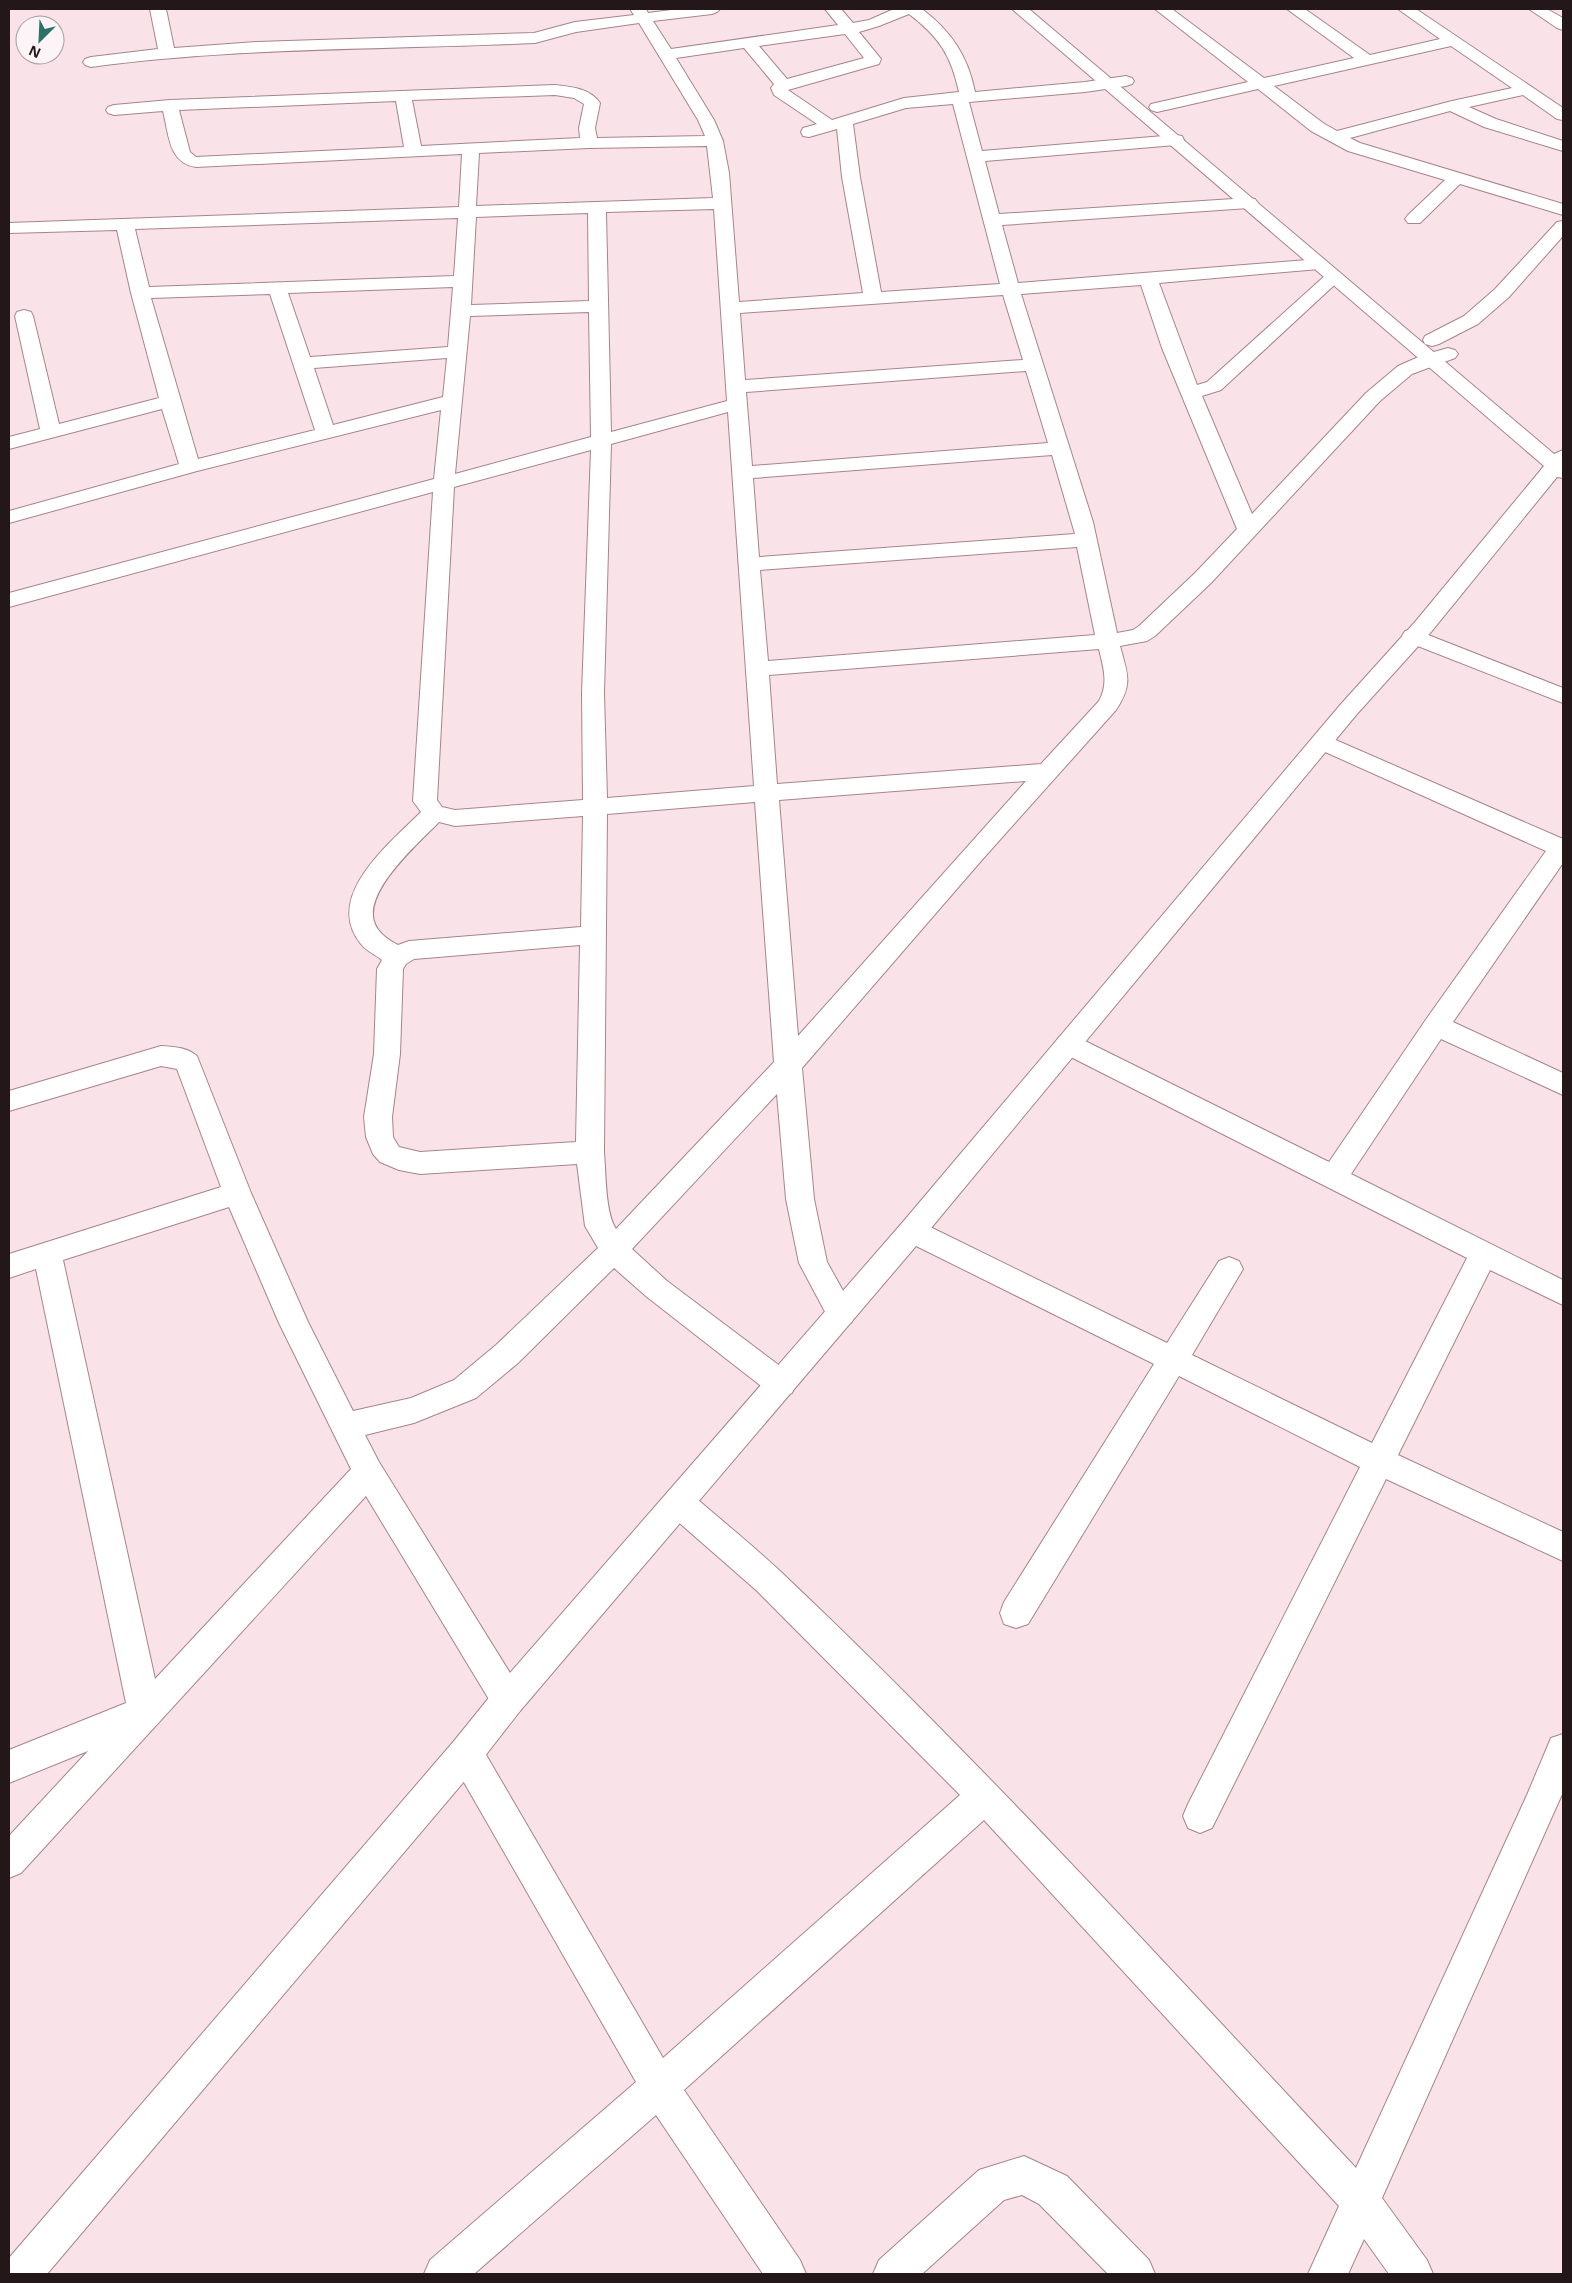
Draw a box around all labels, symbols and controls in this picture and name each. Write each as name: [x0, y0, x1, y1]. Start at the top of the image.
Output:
north arrow: [15, 15, 65, 65]
text: N: [25, 41, 44, 63]

